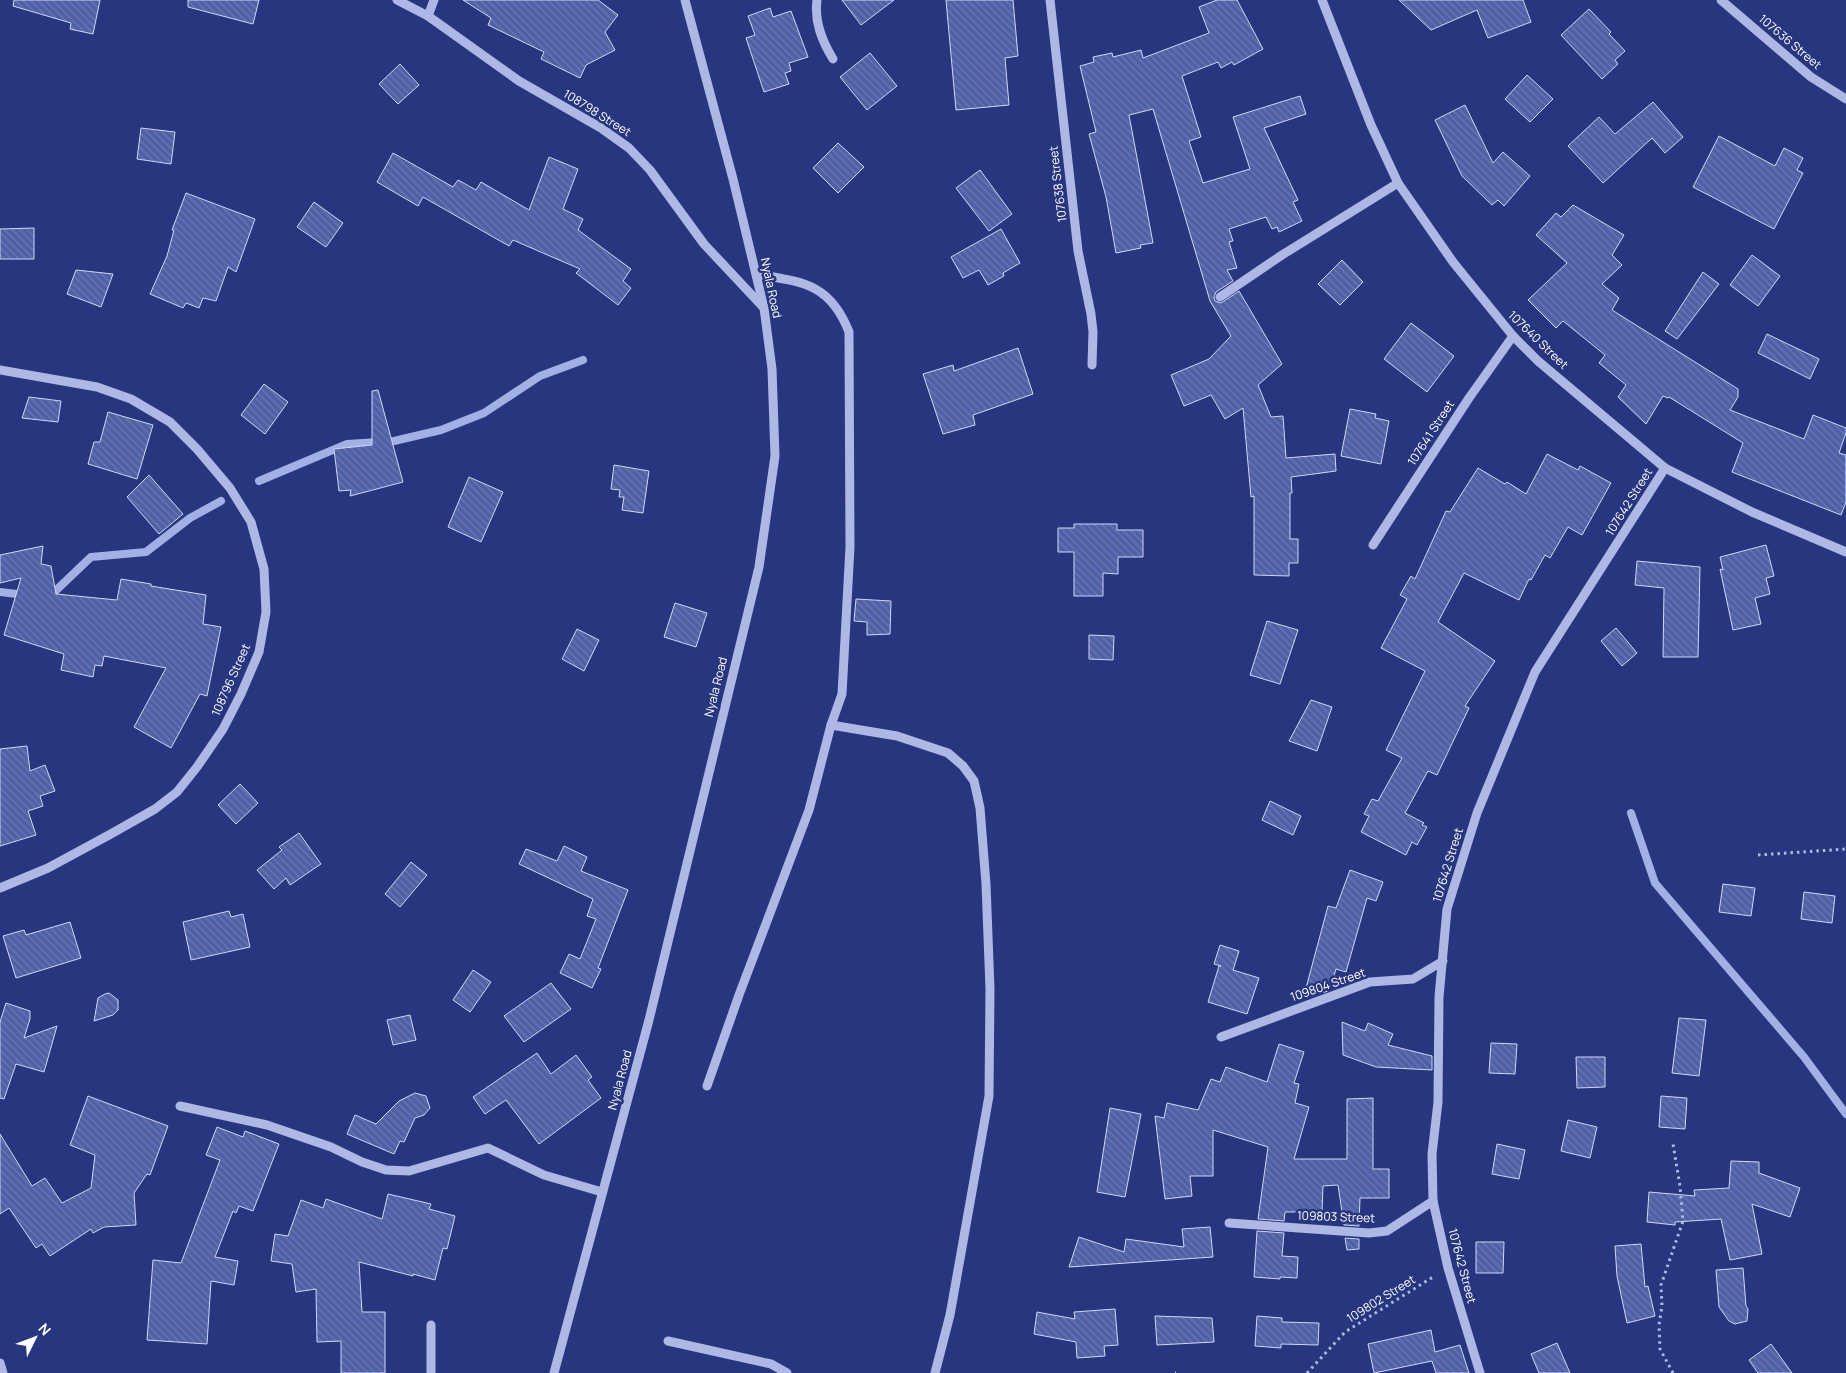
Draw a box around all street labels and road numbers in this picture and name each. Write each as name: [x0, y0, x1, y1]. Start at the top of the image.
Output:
street label: 107636 Street: [1755, 10, 1825, 73]
street label: 108798 Street: [560, 85, 635, 140]
street label: 107638 Street: [1044, 145, 1071, 223]
street label: Nyala Road: [757, 256, 786, 320]
street label: 107640 Street: [1505, 307, 1572, 373]
street label: 107641 Street: [1403, 397, 1458, 469]
street label: 107642 Street: [1601, 464, 1656, 539]
street label: 108796 Street: [207, 641, 254, 719]
street label: Nyala Road: [700, 655, 731, 719]
street label: 107642 Street: [1428, 825, 1467, 904]
street label: 109804 Street: [1288, 964, 1368, 1005]
street label: Nyala Road: [603, 1048, 636, 1112]
street label: 109803 Street: [1297, 1207, 1375, 1226]
street label: 107642 Street: [1444, 1226, 1481, 1305]
street label: 109802 Street: [1343, 1271, 1419, 1327]

